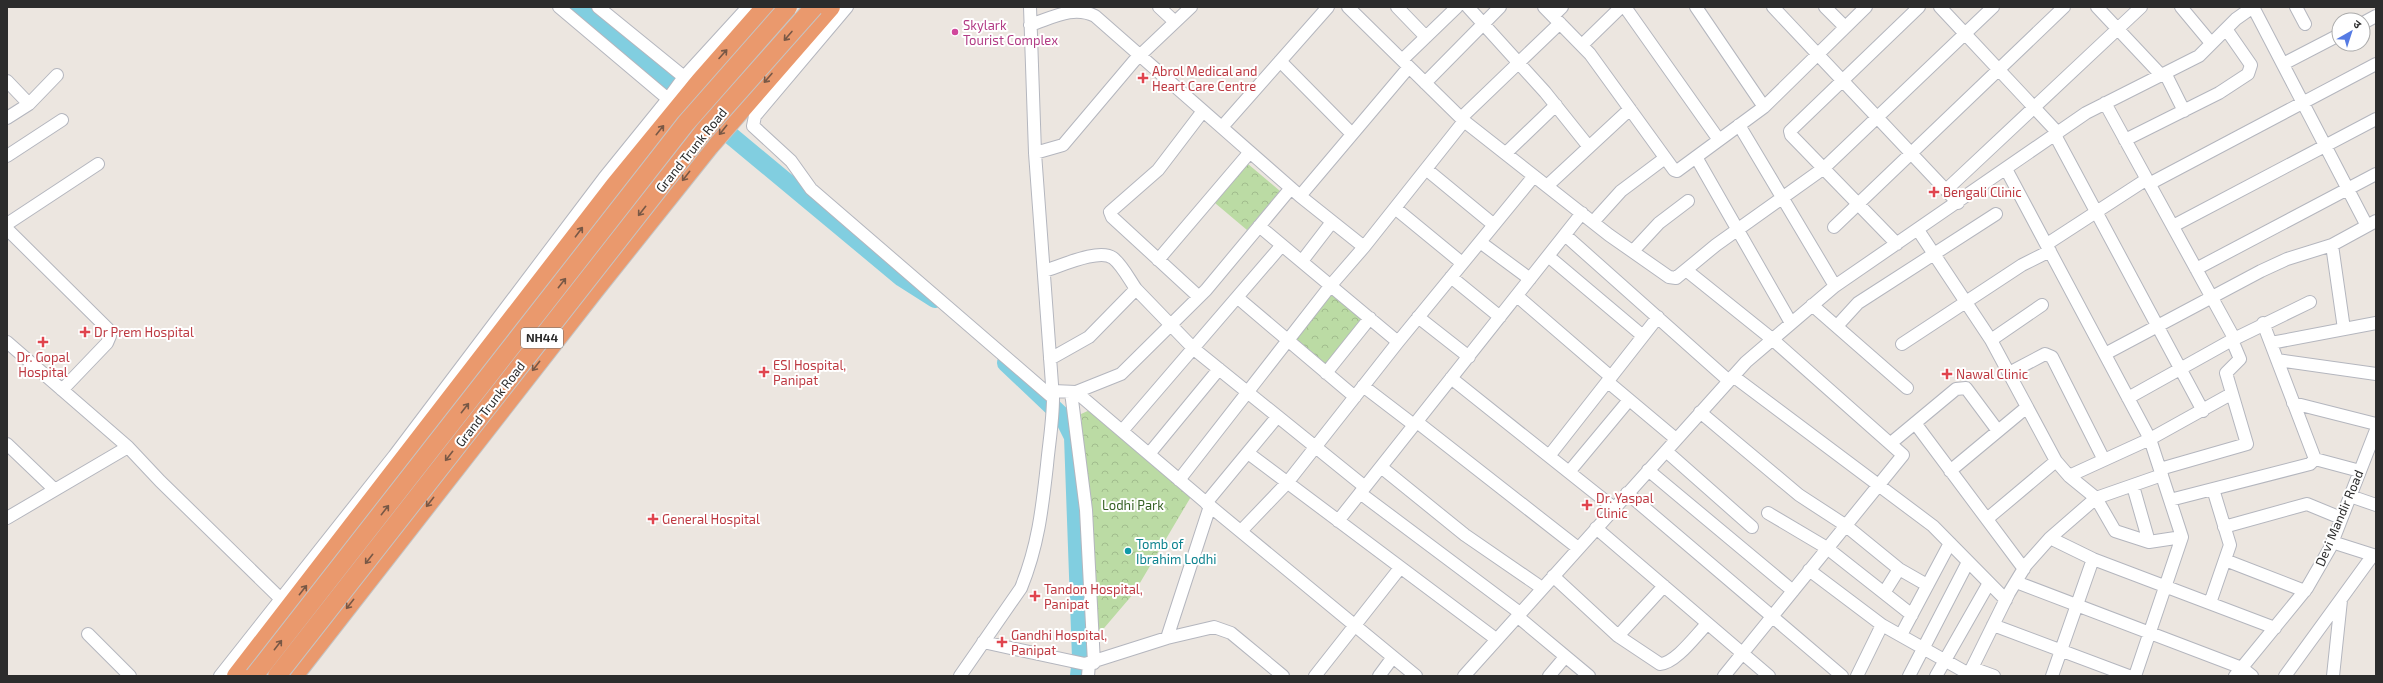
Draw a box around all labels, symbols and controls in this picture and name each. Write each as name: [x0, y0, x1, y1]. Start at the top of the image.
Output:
north arrow: [2331, 12, 2371, 52]
place label: Skylark Tourist Complex: [963, 17, 1058, 48]
text: उ: [2351, 17, 2365, 31]
marker: Skylark Tourist Complex: [950, 27, 960, 37]
one-way arrow: [784, 31, 793, 41]
one-way arrow: [719, 49, 728, 59]
place label: Abrol Medical and Heart Care Centre: [1152, 63, 1257, 94]
marker: Abrol Medical and Heart Care Centre: [1137, 72, 1149, 84]
one-way arrow: [763, 73, 773, 83]
street label: Grand Trunk Road: [652, 105, 730, 195]
one-way arrow: [655, 124, 664, 135]
one-way arrow: [718, 125, 727, 136]
one-way arrow: [682, 171, 690, 182]
place label: Bengali Clinic: [1943, 184, 2022, 200]
marker: Bengali Clinic: [1928, 186, 1940, 198]
one-way arrow: [637, 206, 646, 217]
one-way arrow: [575, 226, 583, 237]
one-way arrow: [557, 277, 566, 288]
place label: Dr Prem Hospital: [94, 324, 194, 340]
marker: Dr Prem Hospital: [79, 326, 91, 338]
road number: NH44: [521, 328, 563, 348]
marker: Dr. Gopal Hospital: [37, 336, 49, 348]
place label: Dr. Gopal Hospital: [16, 349, 70, 380]
place label: ESI Hospital, Panipat: [773, 357, 846, 388]
street label: Grand Trunk Road: [452, 358, 528, 450]
one-way arrow: [531, 360, 540, 371]
marker: ESI Hospital, Panipat: [758, 366, 770, 378]
place label: Nawal Clinic: [1956, 366, 2028, 382]
marker: Nawal Clinic: [1941, 368, 1953, 380]
one-way arrow: [460, 402, 469, 413]
one-way arrow: [444, 451, 453, 462]
street label: Devi Mandir Road: [2311, 467, 2367, 569]
place label: Dr. Yaspal Clinic: [1596, 490, 1654, 521]
one-way arrow: [426, 496, 435, 507]
park label: Lodhi Park: [1102, 497, 1164, 513]
marker: Dr. Yaspal Clinic: [1581, 499, 1593, 511]
one-way arrow: [380, 504, 389, 515]
place label: General Hospital: [662, 511, 760, 527]
marker: General Hospital: [647, 513, 659, 525]
place label: Tomb of Ibrahim Lodhi: [1136, 536, 1217, 567]
marker: Tomb of Ibrahim Lodhi: [1123, 546, 1133, 556]
one-way arrow: [364, 553, 373, 564]
place label: Tandon Hospital, Panipat: [1044, 581, 1143, 612]
one-way arrow: [299, 584, 307, 595]
marker: Tandon Hospital, Panipat: [1029, 590, 1041, 602]
one-way arrow: [346, 599, 355, 610]
place label: Gandhi Hospital, Panipat: [1011, 627, 1107, 658]
marker: Gandhi Hospital, Panipat: [996, 636, 1008, 648]
one-way arrow: [274, 640, 283, 651]

